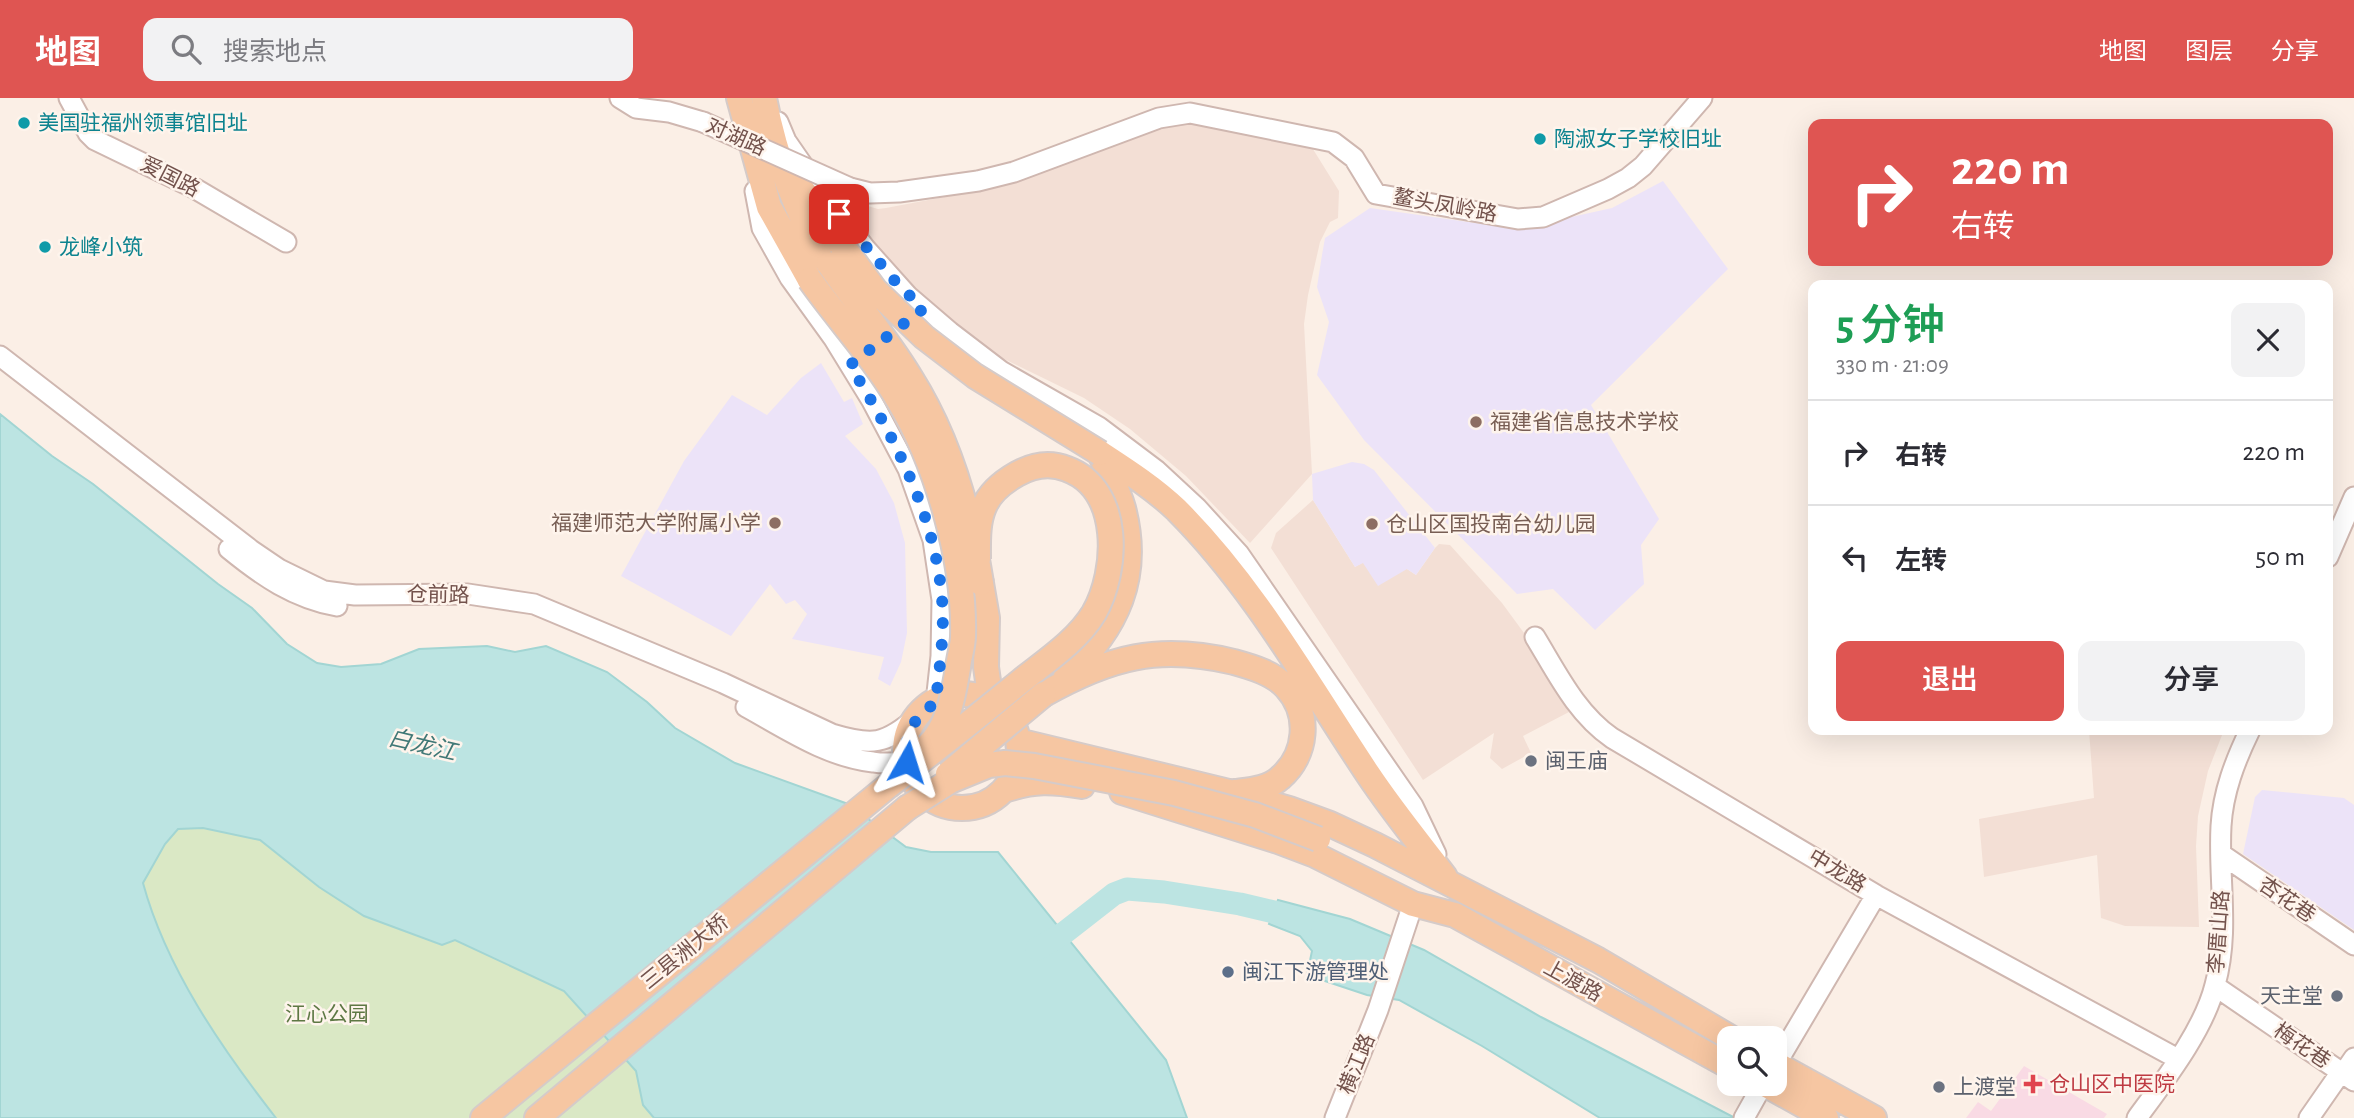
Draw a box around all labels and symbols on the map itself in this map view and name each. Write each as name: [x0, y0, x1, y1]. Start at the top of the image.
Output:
place label: 美国驻福州领事馆旧址: [38, 112, 248, 134]
street label: 对湖路: [703, 114, 769, 159]
marker: 美国驻福州领事馆旧址: [16, 115, 32, 131]
place label: 陶淑女子学校旧址: [1554, 128, 1722, 150]
marker: 陶淑女子学校旧址: [1532, 131, 1548, 147]
street label: 爱国路: [137, 152, 203, 201]
pin: [809, 184, 869, 244]
street label: 鳌头凤岭路: [1391, 186, 1499, 225]
place label: 龙峰小筑: [59, 236, 143, 258]
marker: 龙峰小筑: [37, 239, 53, 255]
place label: 福建省信息技术学校: [1490, 410, 1679, 433]
marker: 福建省信息技术学校: [1468, 414, 1484, 430]
place label: 福建师范大学附属小学: [551, 512, 761, 534]
place label: 仓山区国投南台幼儿园: [1386, 513, 1596, 535]
marker: 福建师范大学附属小学: [767, 515, 783, 531]
marker: 仓山区国投南台幼儿园: [1364, 516, 1380, 532]
street label: 仓前路: [406, 583, 470, 606]
water label: 白龙江: [386, 725, 462, 766]
position arrow: [870, 725, 944, 799]
place label: 闽王庙: [1545, 750, 1608, 772]
marker: 闽王庙: [1523, 753, 1539, 769]
street label: 中龙路: [1805, 845, 1870, 896]
street label: 杏花巷: [2255, 873, 2320, 926]
street label: 李厝山路: [2205, 889, 2232, 975]
street label: 三县洲大桥: [637, 910, 732, 993]
street label: 上渡路: [1540, 956, 1606, 1005]
place label: 闽江下游管理处: [1242, 961, 1389, 983]
marker: 闽江下游管理处: [1220, 964, 1236, 980]
place label: 天主堂: [2260, 985, 2323, 1007]
marker: 天主堂: [2329, 988, 2345, 1004]
park label: 江心公园: [285, 1003, 369, 1025]
street label: 梅花巷: [2270, 1019, 2335, 1072]
street label: 横江路: [1335, 1030, 1379, 1097]
place label: 仓山区中医院: [2049, 1073, 2175, 1095]
marker: 仓山区中医院: [2023, 1074, 2043, 1094]
place label: 上渡堂: [1953, 1076, 2016, 1098]
marker: 上渡堂: [1931, 1079, 1947, 1095]

